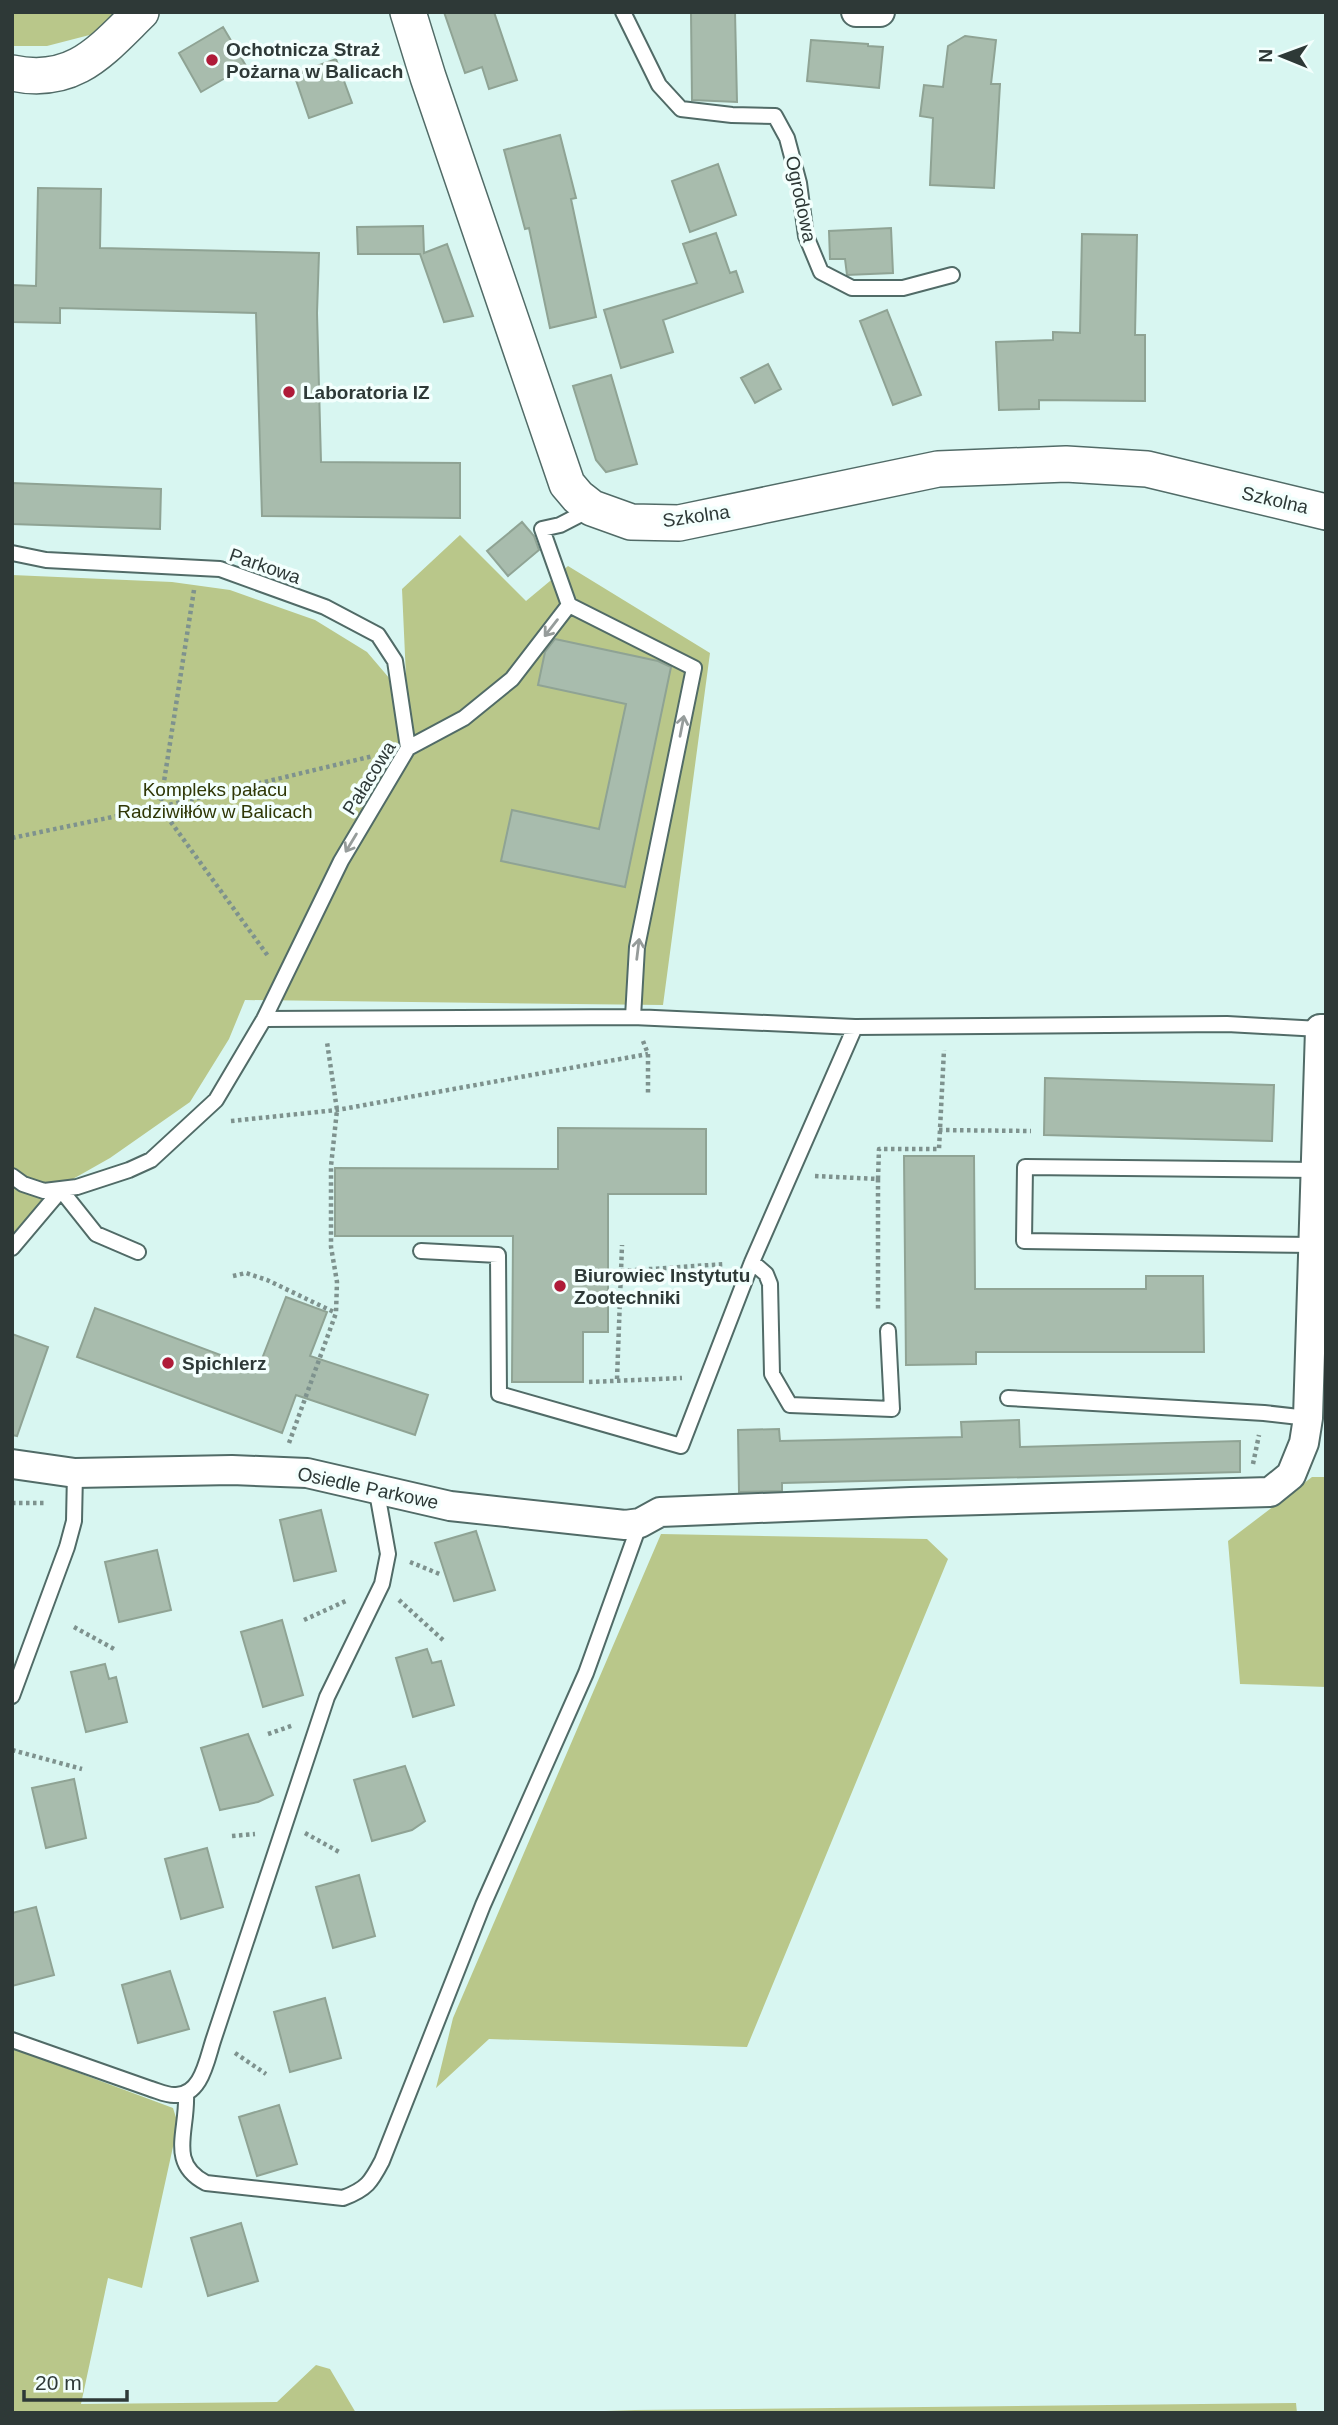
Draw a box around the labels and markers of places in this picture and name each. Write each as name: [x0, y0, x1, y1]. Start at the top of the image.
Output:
place label: Ochotnicza Straż Pożarna w Balicach: [226, 39, 403, 82]
marker: Ochotnicza Straż Pożarna w Balicach: [204, 52, 220, 68]
place label: Laboratoria IZ: [303, 382, 430, 403]
marker: Laboratoria IZ: [281, 384, 297, 400]
place label: Biurowiec Instytutu Zootechniki: [574, 1265, 750, 1308]
marker: Biurowiec Instytutu Zootechniki: [552, 1278, 568, 1294]
place label: Spichlerz: [182, 1353, 266, 1374]
marker: Spichlerz: [160, 1355, 176, 1371]

